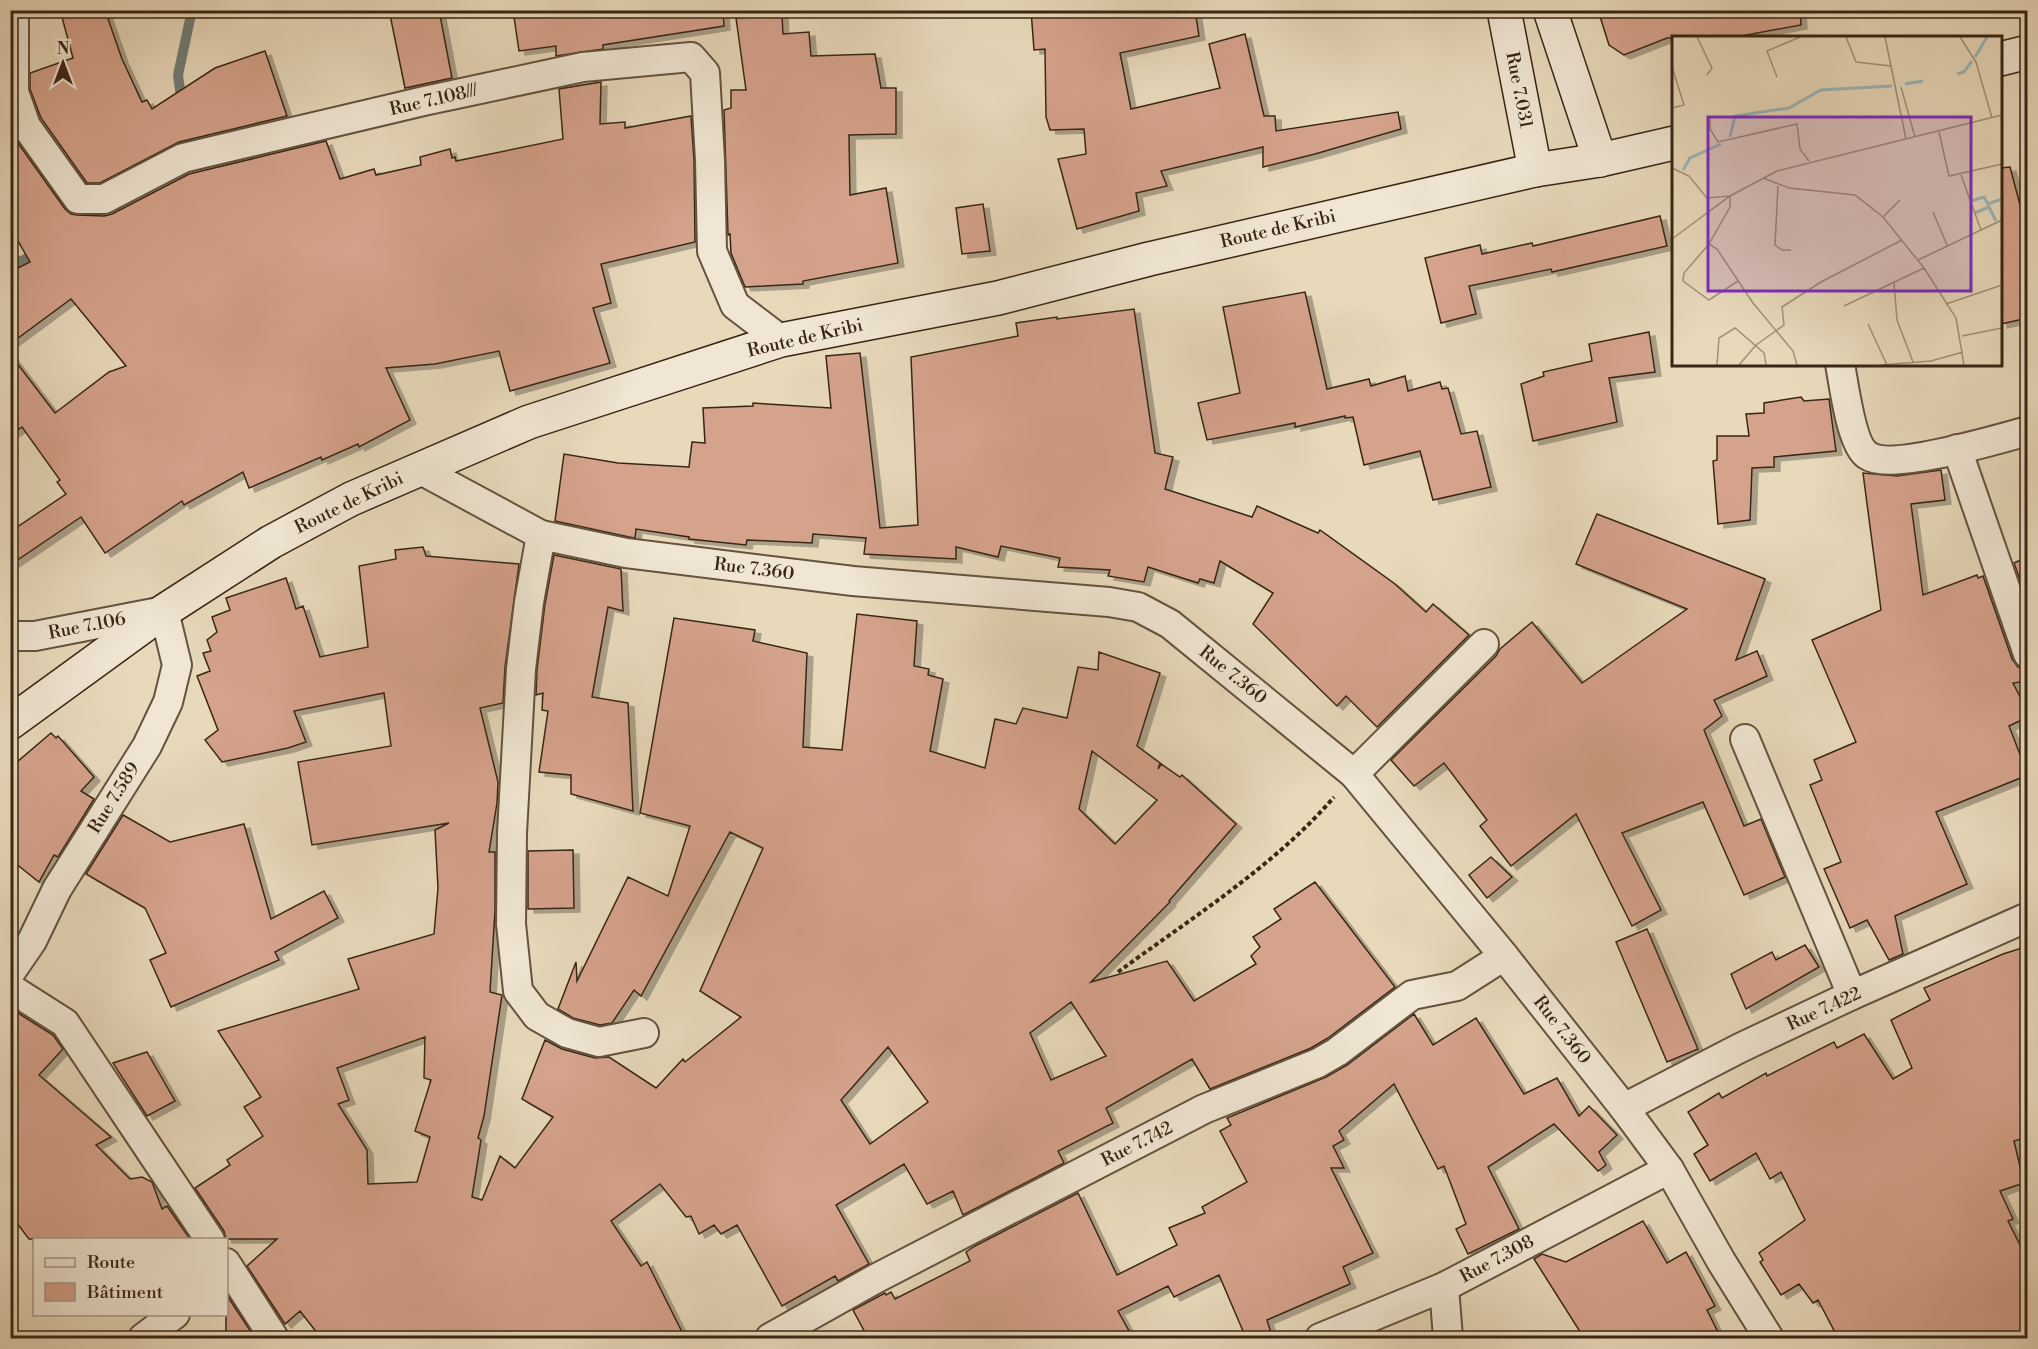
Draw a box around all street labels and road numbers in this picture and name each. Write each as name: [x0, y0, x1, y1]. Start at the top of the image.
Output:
street label: Rue 7.031: [1500, 50, 1538, 130]
street label: Rue 7.108///: [387, 78, 480, 121]
street label: Route de Kribi: [1218, 204, 1338, 253]
street label: Route de Kribi: [745, 313, 865, 362]
street label: Route de Kribi: [291, 467, 407, 539]
street label: Rue 7.360: [712, 553, 796, 585]
street label: Rue 7.106: [46, 607, 128, 645]
street label: Rue 7.360: [1194, 641, 1272, 709]
street label: Rue 7.589: [83, 758, 145, 838]
street label: Rue 7.422: [1783, 982, 1865, 1036]
street label: Rue 7.360: [1528, 991, 1596, 1069]
street label: Rue 7.742: [1097, 1116, 1177, 1172]
street label: Rue 7.308: [1456, 1230, 1538, 1288]

